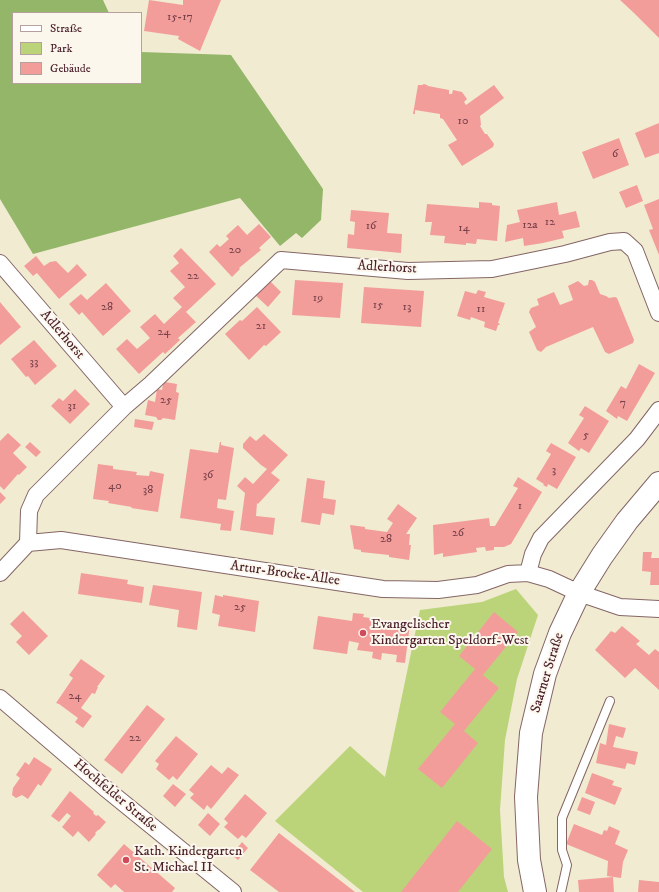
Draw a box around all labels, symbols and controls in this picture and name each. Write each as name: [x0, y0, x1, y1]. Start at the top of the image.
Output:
house number: 15-17: [167, 11, 193, 25]
legend: [12, 12, 142, 84]
text: Straße: [50, 21, 82, 36]
text: Park: [50, 41, 72, 56]
text: Gebäude: [50, 61, 91, 76]
house number: 10: [458, 115, 468, 129]
house number: 6: [612, 148, 618, 162]
house number: 12: [545, 216, 555, 230]
house number: 12a: [522, 219, 538, 233]
house number: 16: [366, 220, 376, 234]
house number: 14: [458, 222, 470, 236]
house number: 20: [229, 244, 241, 258]
street label: Adlerhorst: [357, 258, 417, 278]
house number: 22: [187, 270, 199, 284]
house number: 19: [313, 292, 323, 306]
house number: 15: [373, 299, 383, 313]
house number: 28: [101, 301, 113, 315]
house number: 13: [403, 301, 411, 315]
house number: 11: [477, 303, 485, 317]
street label: Adlerhorst: [36, 307, 88, 363]
house number: 21: [256, 320, 266, 334]
house number: 24: [158, 326, 170, 340]
house number: 33: [30, 356, 38, 370]
house number: 25: [160, 394, 172, 408]
house number: 7: [620, 397, 626, 411]
house number: 31: [68, 400, 76, 414]
house number: 5: [583, 429, 589, 443]
house number: 3: [552, 464, 556, 478]
house number: 36: [203, 469, 213, 483]
house number: 40: [108, 480, 122, 494]
house number: 38: [143, 484, 153, 498]
house number: 1: [518, 500, 522, 514]
house number: 26: [452, 527, 464, 541]
house number: 28: [380, 533, 392, 547]
street label: Artur-Brocke-Allee: [229, 558, 341, 590]
house number: 25: [234, 601, 246, 615]
place label: Evangelischer Kindergarten Speldorf-West: [371, 617, 529, 650]
marker: Evangelischer Kindergarten Speldorf-West: [358, 628, 368, 638]
street label: Saarner Straße: [528, 631, 568, 715]
house number: 24: [69, 690, 81, 704]
house number: 22: [129, 732, 141, 746]
street label: Hochfelder Straße: [70, 756, 160, 836]
place label: Kath. Kindergarten St. Michael II: [134, 844, 242, 876]
marker: Kath. Kindergarten St. Michael II: [121, 855, 131, 865]

